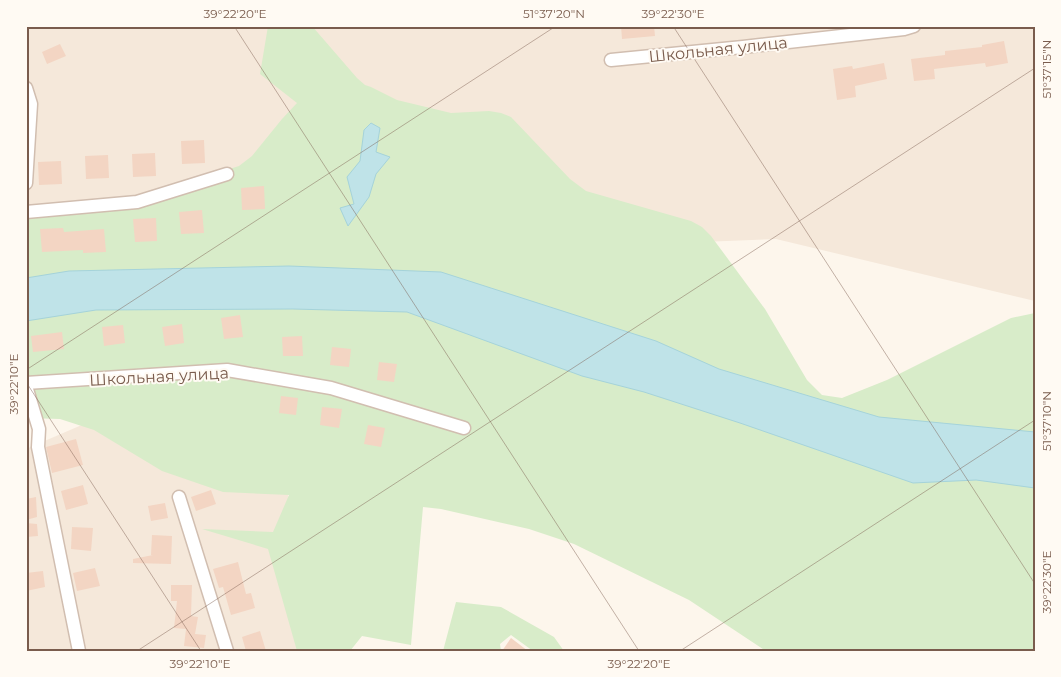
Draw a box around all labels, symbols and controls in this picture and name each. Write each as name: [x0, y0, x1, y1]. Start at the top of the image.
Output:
text: 39°22'20"E: [203, 6, 267, 21]
text: 51°37'20"N: [523, 6, 585, 21]
text: 39°22'30"E: [641, 6, 705, 21]
street label: Школьная улица: [648, 33, 789, 66]
text: 51°37'15"N: [1039, 40, 1054, 98]
text: 39°22'10"E: [6, 354, 21, 415]
street label: Школьная улица: [89, 363, 229, 390]
text: 51°37'10"N: [1039, 391, 1054, 451]
text: 39°22'30"E: [1039, 550, 1054, 614]
text: 39°22'10"E: [170, 656, 231, 671]
text: 39°22'20"E: [607, 656, 671, 671]

